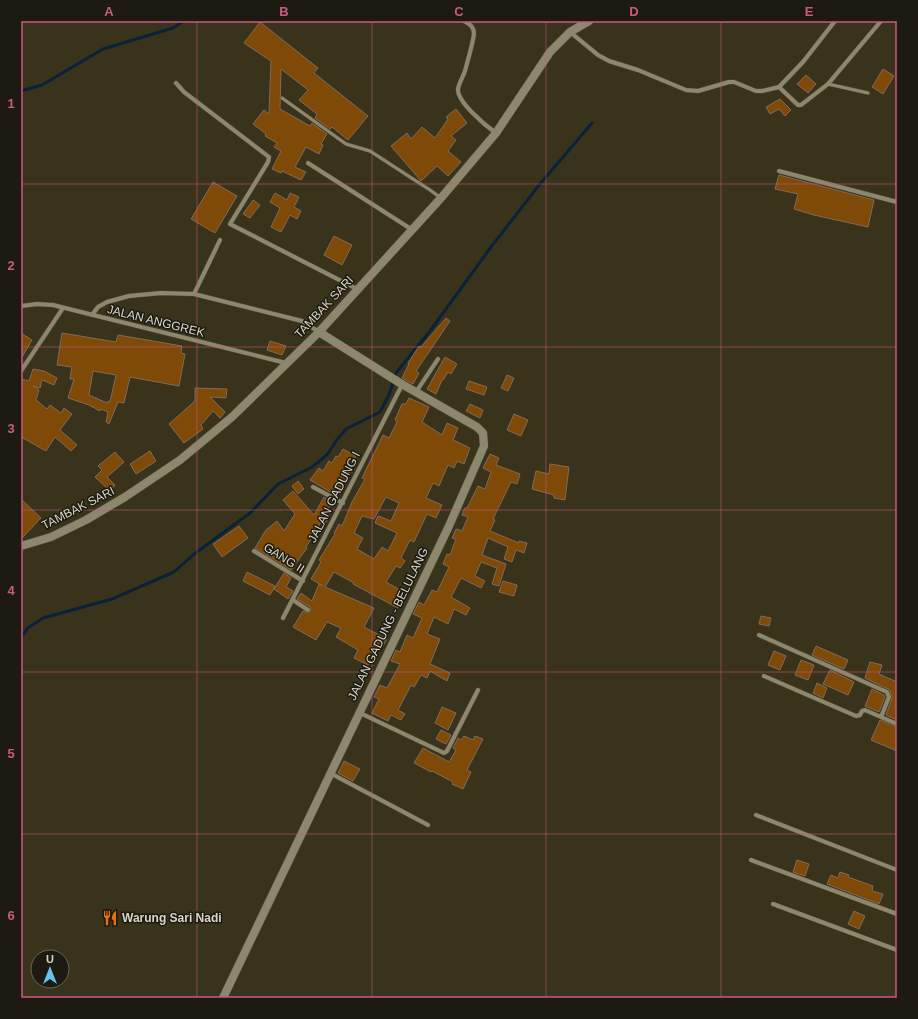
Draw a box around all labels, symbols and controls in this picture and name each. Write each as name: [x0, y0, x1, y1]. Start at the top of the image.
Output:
text: A: [104, 4, 114, 19]
text: B: [279, 4, 289, 19]
text: C: [454, 4, 464, 19]
text: D: [629, 4, 639, 19]
text: E: [805, 4, 814, 19]
text: 1: [7, 96, 15, 111]
text: 2: [7, 258, 15, 273]
street label: TAMBAK SARI: [292, 273, 356, 341]
street label: JALAN ANGGREK: [106, 302, 206, 340]
text: 3: [7, 421, 15, 436]
street label: JALAN GADUNG I: [305, 449, 363, 545]
street label: TAMBAK SARI: [39, 484, 117, 532]
street label: GANG II: [261, 540, 307, 576]
street label: JALAN GADUNG - BELULANG: [345, 545, 431, 703]
text: 4: [7, 583, 15, 598]
text: 5: [7, 746, 15, 761]
text: 6: [7, 908, 15, 923]
restaurant icon: Warung Sari Nadi: [101, 909, 119, 927]
place label: Warung Sari Nadi: [122, 911, 222, 925]
north arrow: [30, 949, 70, 989]
text: U: [46, 953, 54, 965]

